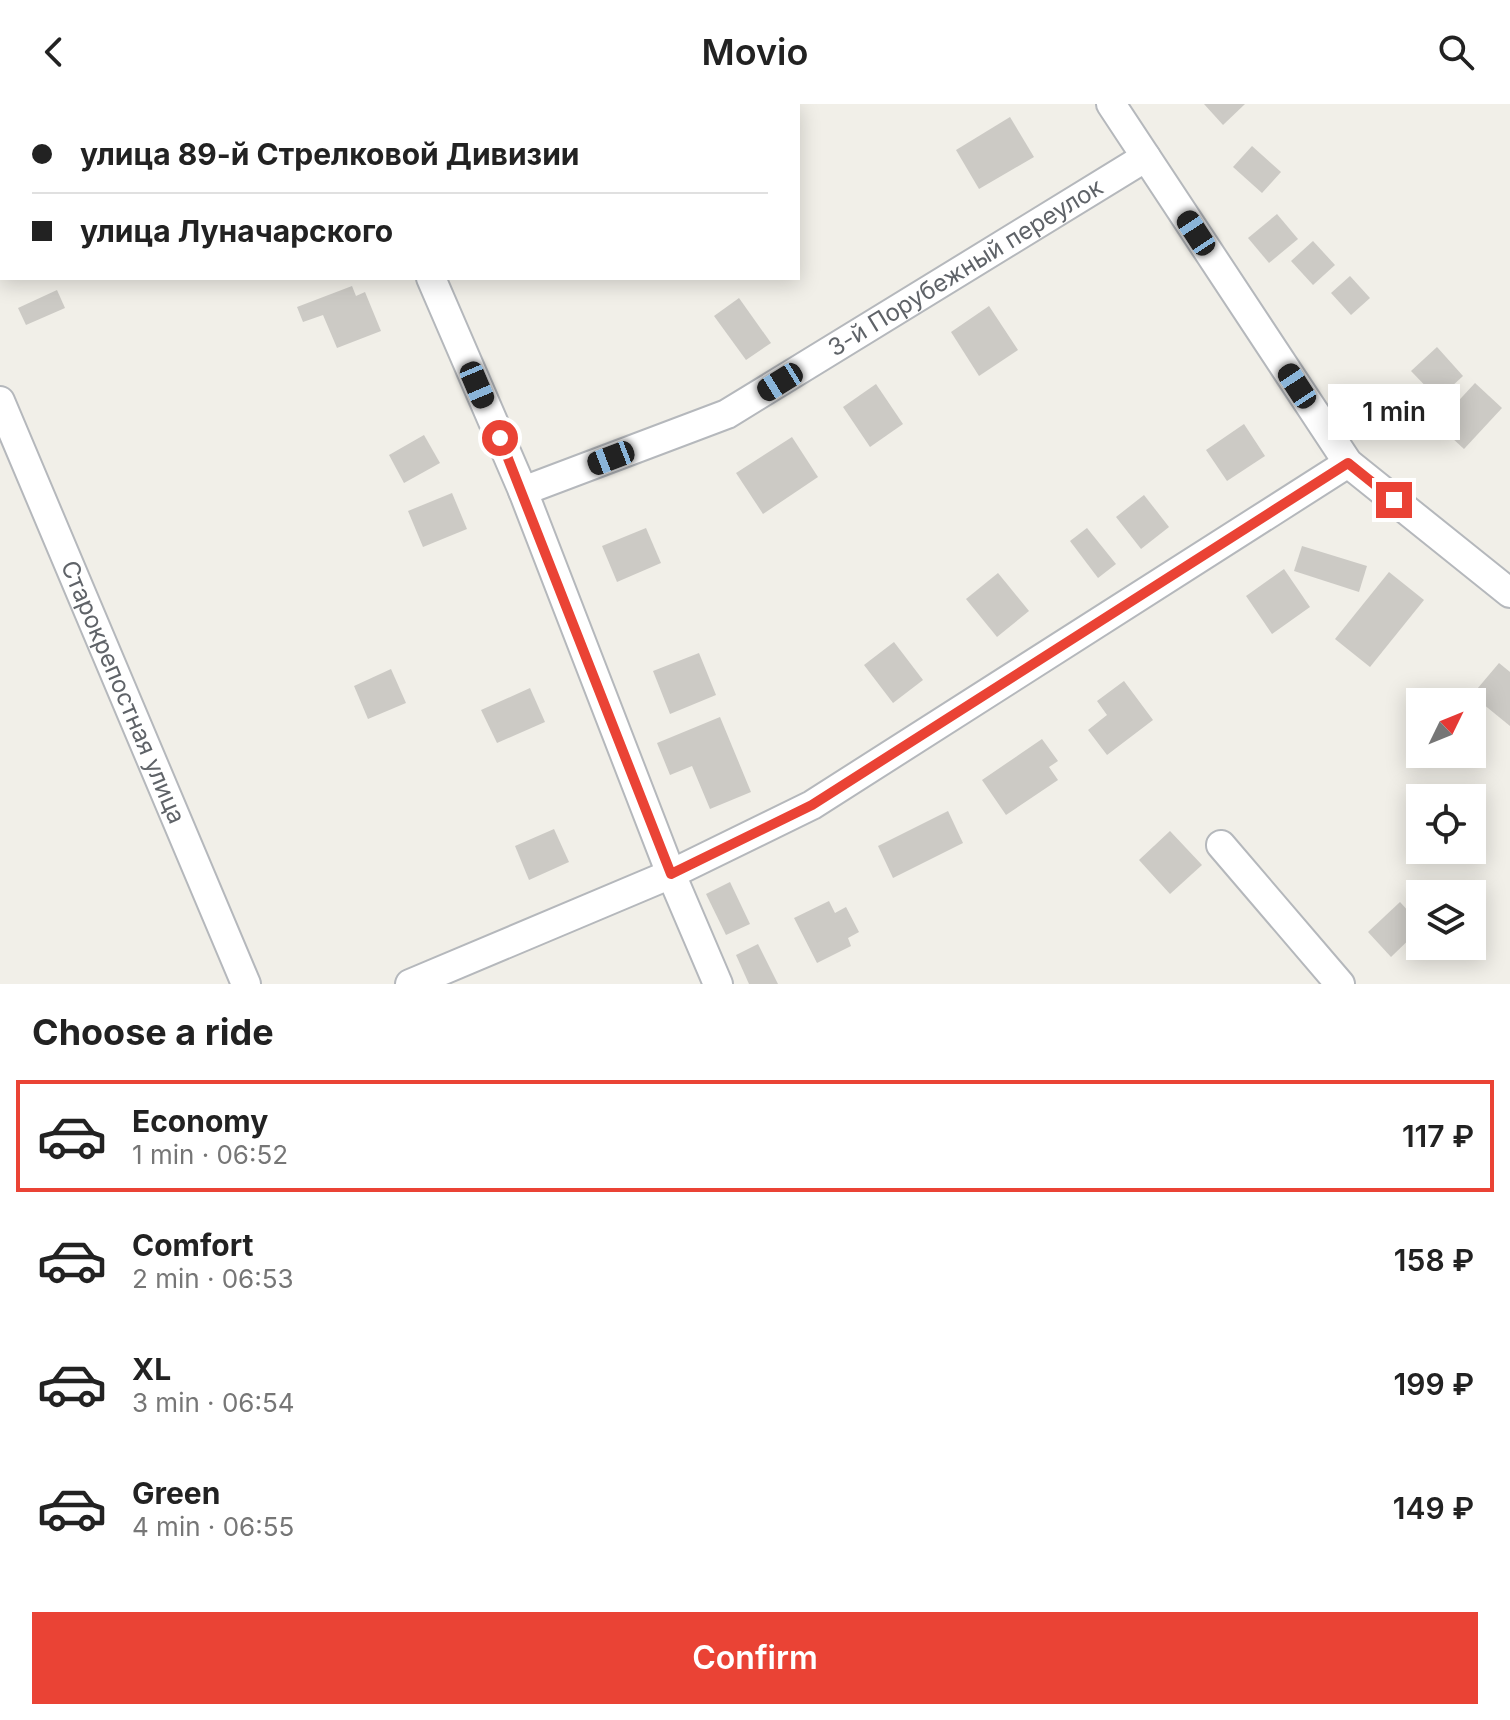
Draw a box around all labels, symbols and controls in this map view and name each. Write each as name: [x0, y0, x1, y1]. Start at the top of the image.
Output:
icon: back: [32, 30, 76, 74]
text: Movio: [702, 30, 808, 74]
icon: search: [1434, 30, 1478, 74]
text: улица 89-й Стрелковой Дивизии: [80, 136, 580, 172]
street label: 3-й Порубежный переулок: [823, 172, 1108, 362]
car: [1173, 206, 1219, 260]
text: улица Луначарского: [80, 213, 393, 249]
car: [457, 358, 497, 412]
car: [753, 359, 807, 405]
car: [1274, 359, 1320, 413]
callout: 1 min: [1328, 384, 1460, 440]
text: 1 min: [1362, 396, 1426, 427]
route start: [482, 420, 518, 456]
car: [584, 438, 638, 478]
route end: [1376, 482, 1412, 518]
street label: Старокрепостная улица: [55, 556, 192, 828]
north arrow: [1406, 688, 1486, 768]
map controls: [1406, 688, 1486, 960]
button: locate: [1406, 784, 1486, 864]
button: layers: [1406, 880, 1486, 960]
text: Choose a ride: [32, 1010, 274, 1054]
icon: car: [36, 1100, 108, 1172]
text: Economy: [132, 1103, 268, 1139]
text: 117 ₽: [1402, 1118, 1474, 1154]
text: 1 min · 06:52: [132, 1139, 288, 1170]
icon: car: [36, 1224, 108, 1296]
text: Comfort: [132, 1227, 253, 1263]
text: 158 ₽: [1394, 1242, 1474, 1278]
text: 2 min · 06:53: [132, 1263, 294, 1294]
icon: car: [36, 1348, 108, 1420]
text: XL: [132, 1351, 171, 1387]
text: 199 ₽: [1394, 1366, 1474, 1402]
text: 3 min · 06:54: [132, 1387, 295, 1418]
icon: car: [36, 1472, 108, 1544]
text: Green: [132, 1475, 220, 1511]
text: 149 ₽: [1393, 1490, 1474, 1526]
text: 4 min · 06:55: [132, 1511, 294, 1542]
button: Confirm: [32, 1612, 1478, 1704]

